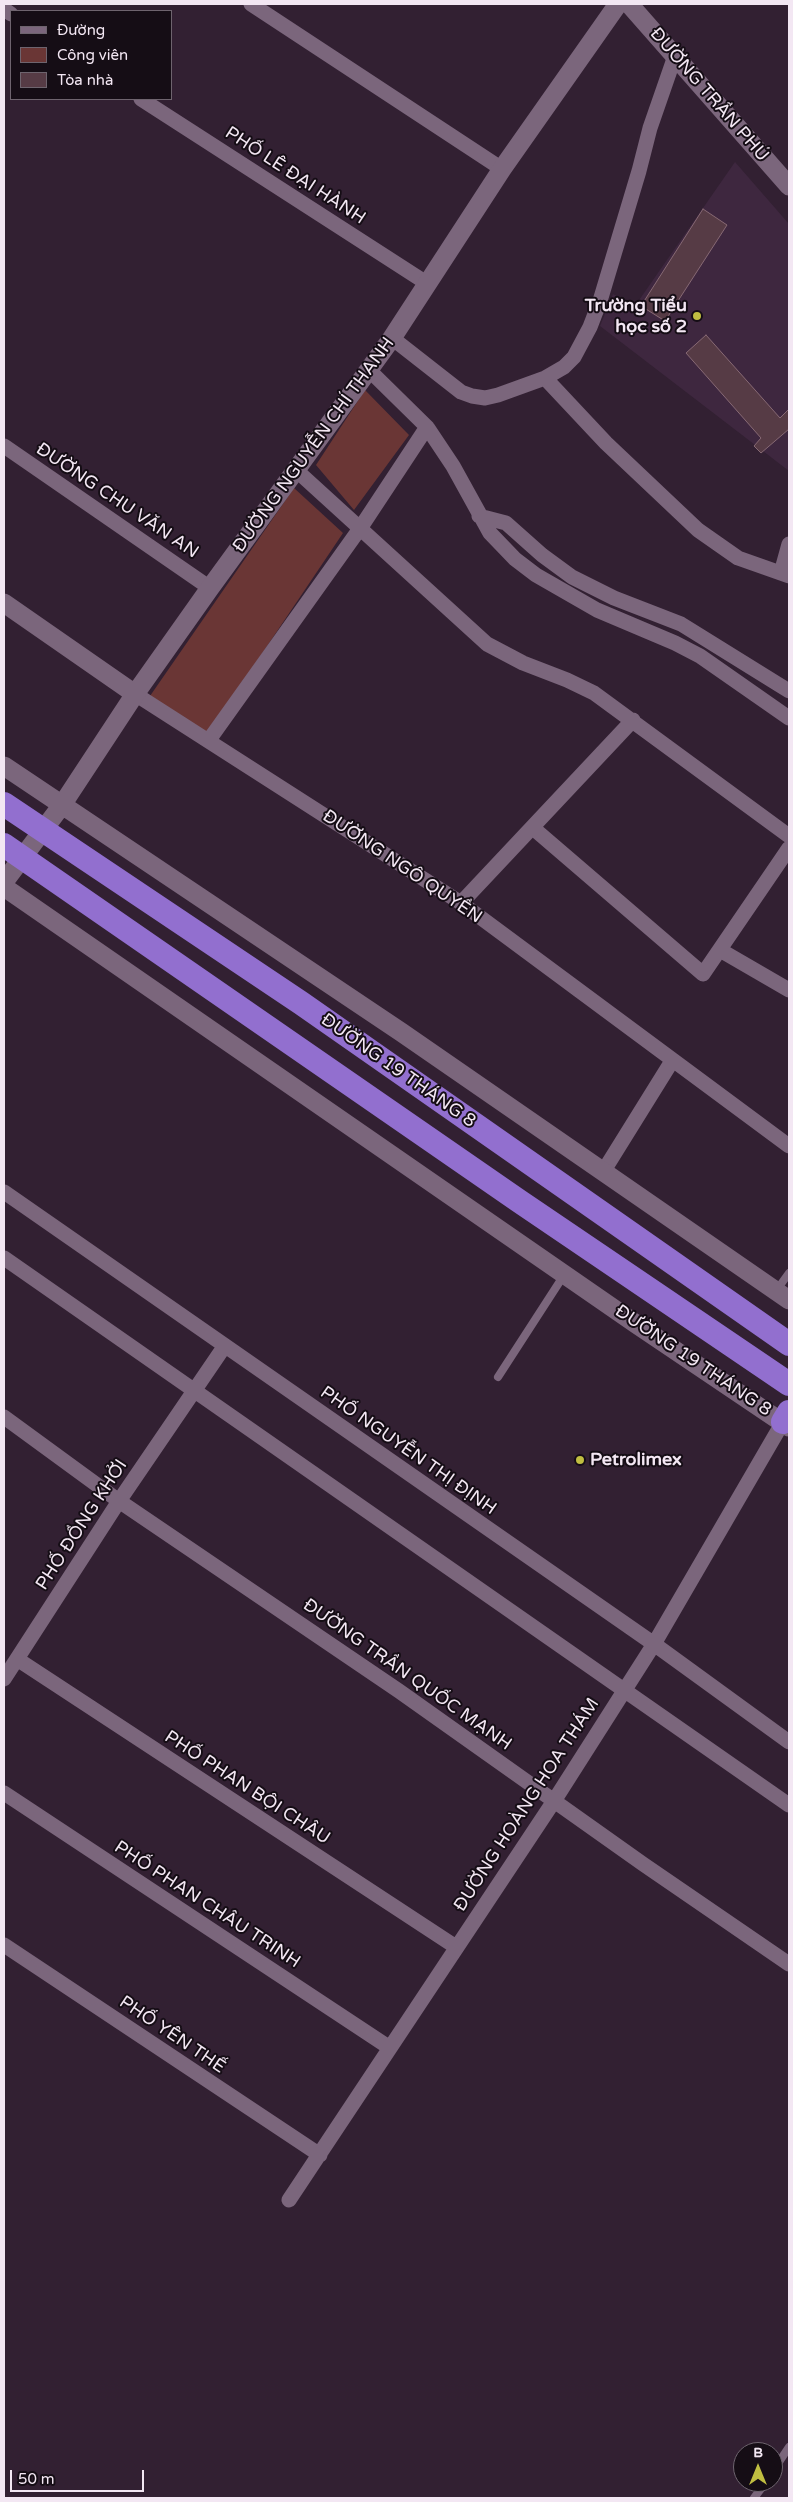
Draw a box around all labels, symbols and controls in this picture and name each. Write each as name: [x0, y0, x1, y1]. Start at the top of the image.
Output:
legend: [10, 10, 172, 100]
text: Đường: [57, 21, 105, 39]
street label: ĐƯỜNG TRẦN PHÚ: [645, 24, 773, 166]
text: Công viên: [57, 46, 128, 64]
text: Tòa nhà: [57, 71, 113, 89]
street label: PHỐ LÊ ĐẠI HÀNH: [221, 123, 369, 229]
place label: Trường Tiểu học số 2: [585, 295, 687, 338]
marker: Trường Tiểu học số 2: [691, 310, 703, 322]
street label: ĐƯỜNG NGUYỄN CHÍ THANH: [229, 333, 399, 557]
street label: ĐƯỜNG CHU VĂN AN: [32, 439, 202, 563]
street label: ĐƯỜNG NGÔ QUYỀN: [318, 806, 486, 928]
street label: ĐƯỜNG 19 THÁNG 8: [316, 1009, 480, 1133]
street label: ĐƯỜNG 19 THÁNG 8: [611, 1301, 775, 1421]
street label: PHỐ NGUYỄN THỊ ĐỊNH: [316, 1382, 500, 1520]
place label: Petrolimex: [590, 1449, 682, 1471]
marker: Petrolimex: [574, 1454, 586, 1466]
street label: PHỐ ĐỒNG KHỞI: [32, 1456, 132, 1594]
street label: ĐƯỜNG TRẦN QUỐC MẠNH: [298, 1594, 516, 1756]
street label: ĐƯỜNG HOÀNG HOA THÁM: [450, 1694, 604, 1916]
street label: PHỐ PHAN BỘI CHÂU: [160, 1726, 334, 1850]
street label: PHỐ PHAN CHÂU TRINH: [110, 1837, 304, 1973]
street label: PHỐ YÊN THẾ: [115, 1992, 229, 2078]
north arrow: [733, 2442, 783, 2492]
text: B: [753, 2444, 763, 2461]
scale bar: [12, 2460, 146, 2492]
text: 50 m: [18, 2470, 55, 2488]

